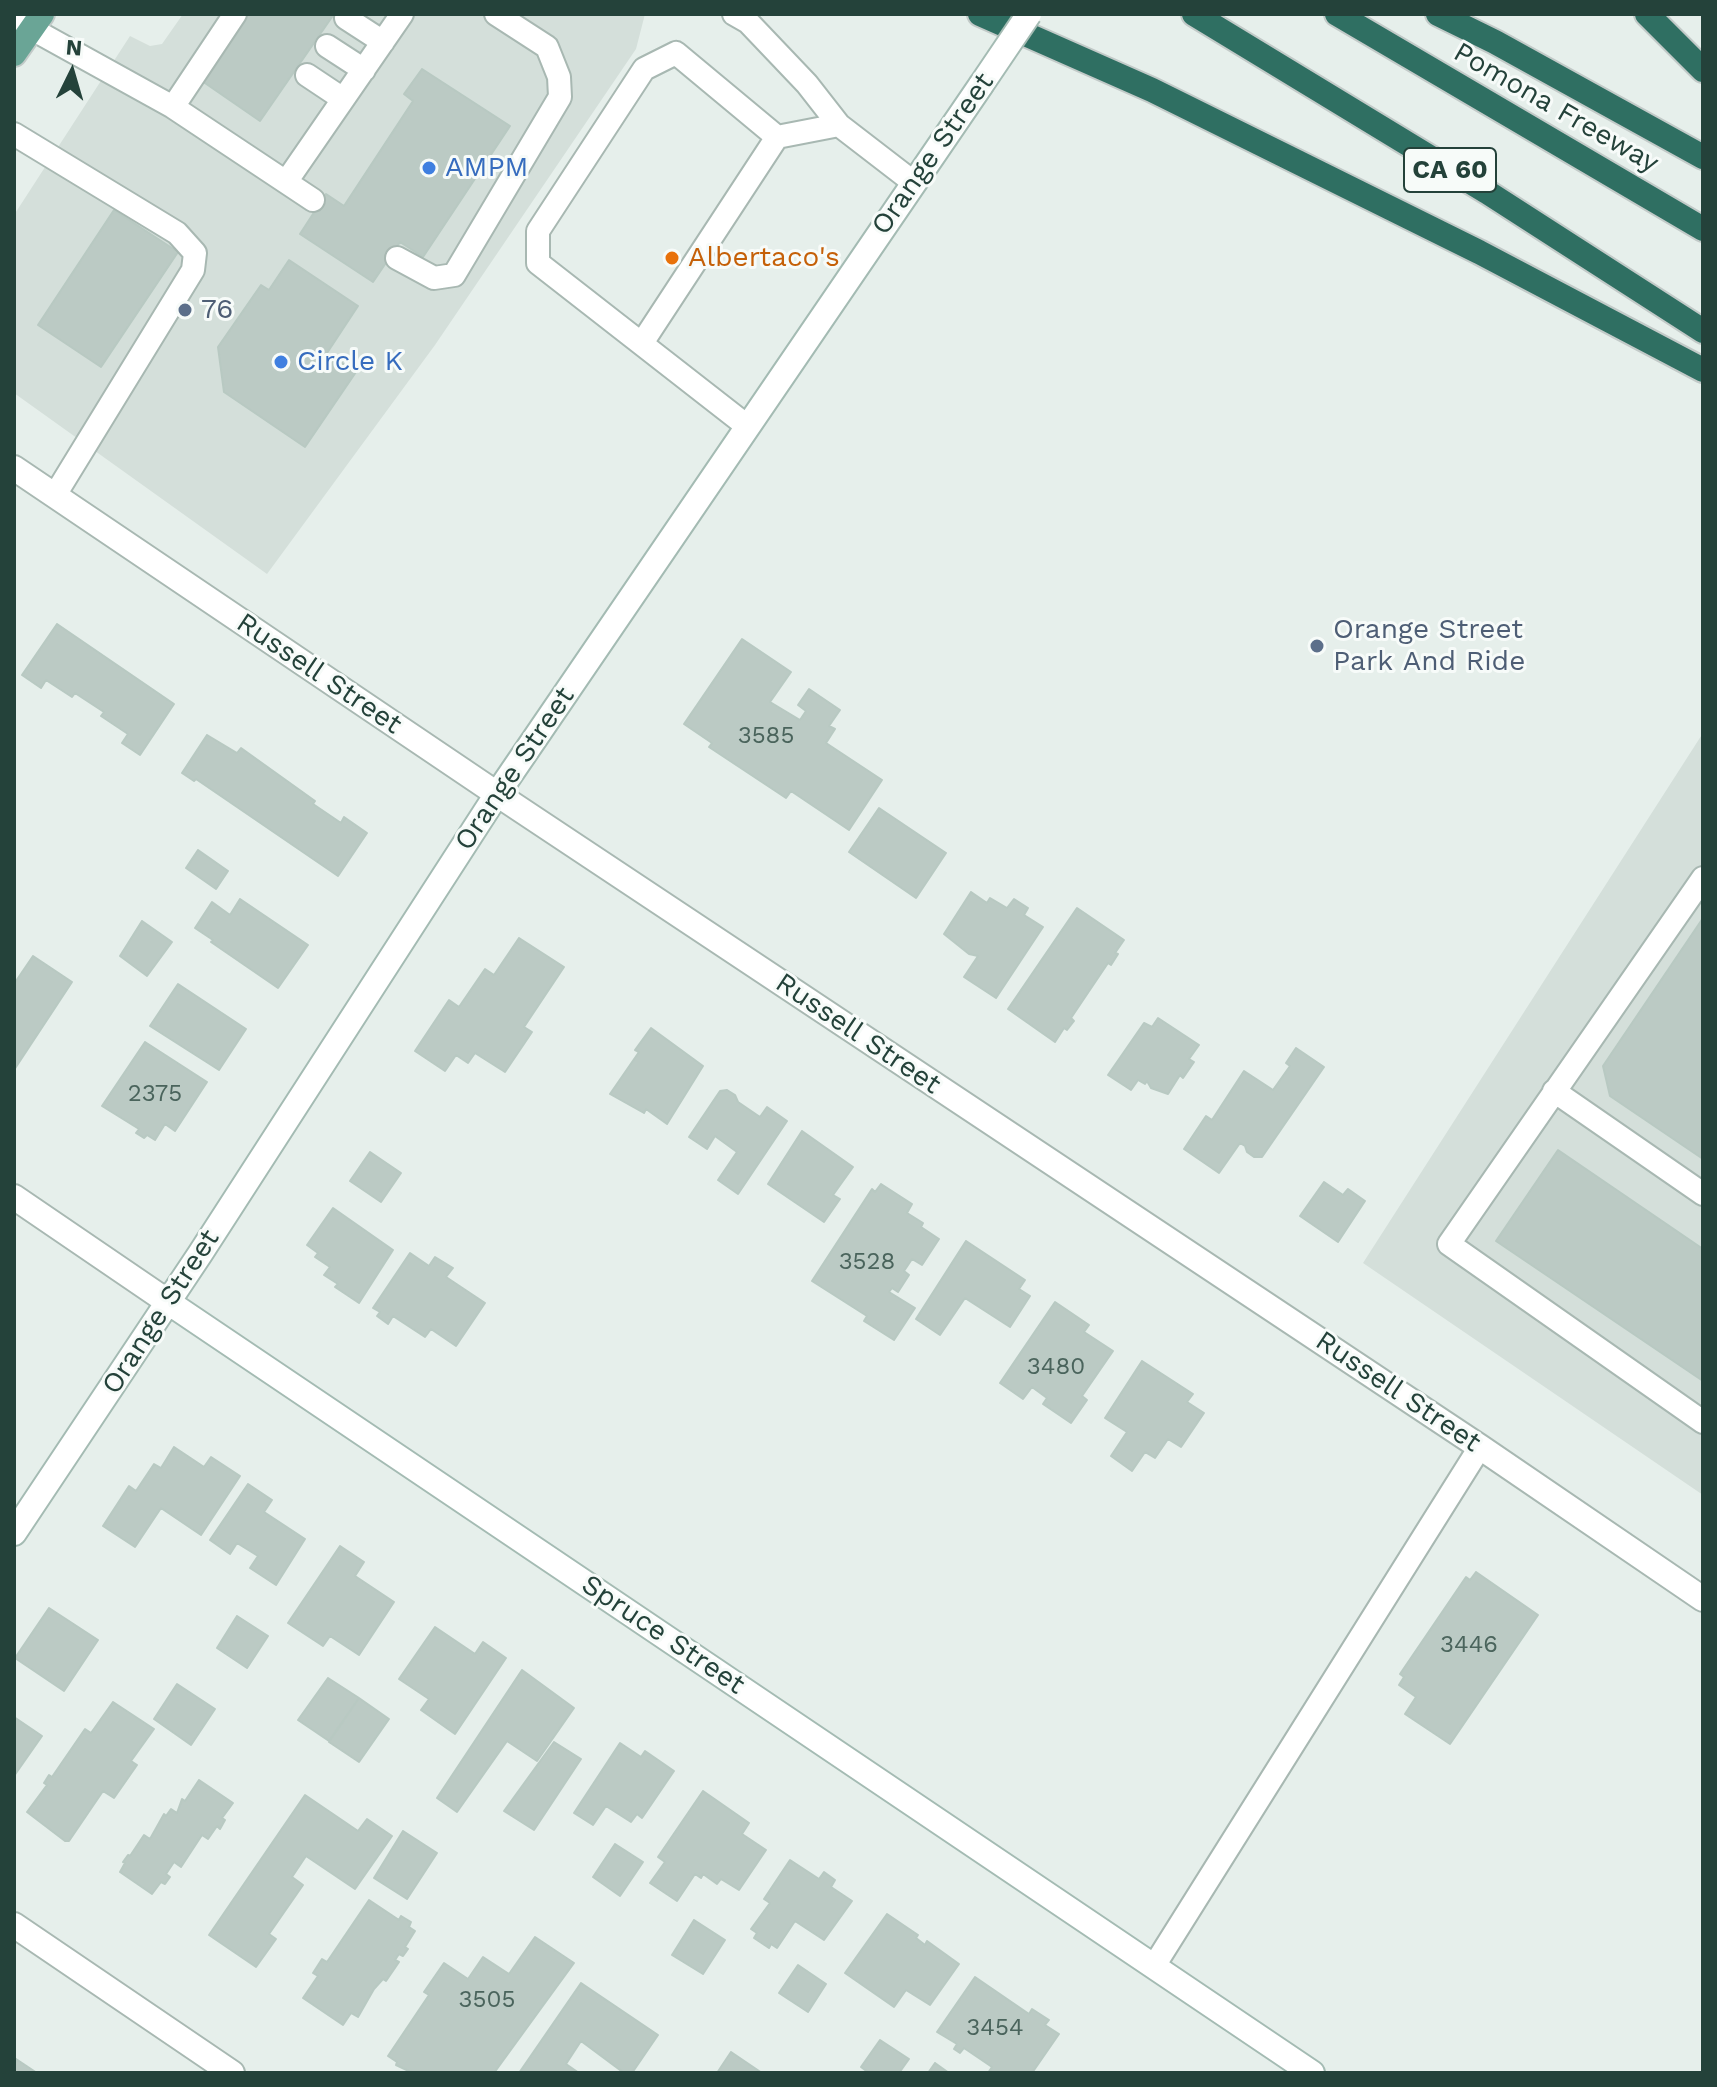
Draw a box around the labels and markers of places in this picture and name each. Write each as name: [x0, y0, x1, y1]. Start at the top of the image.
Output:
place label: AMPM: [445, 151, 528, 185]
marker: AMPM: [420, 159, 438, 177]
place label: Albertaco's: [688, 241, 840, 275]
marker: Albertaco's: [663, 249, 681, 267]
place label: 76: [201, 293, 233, 327]
marker: 76: [176, 301, 194, 319]
place label: Circle K: [297, 345, 403, 379]
marker: Circle K: [272, 353, 290, 371]
place label: Orange Street Park And Ride: [1333, 613, 1525, 679]
marker: Orange Street Park And Ride: [1308, 637, 1326, 655]

